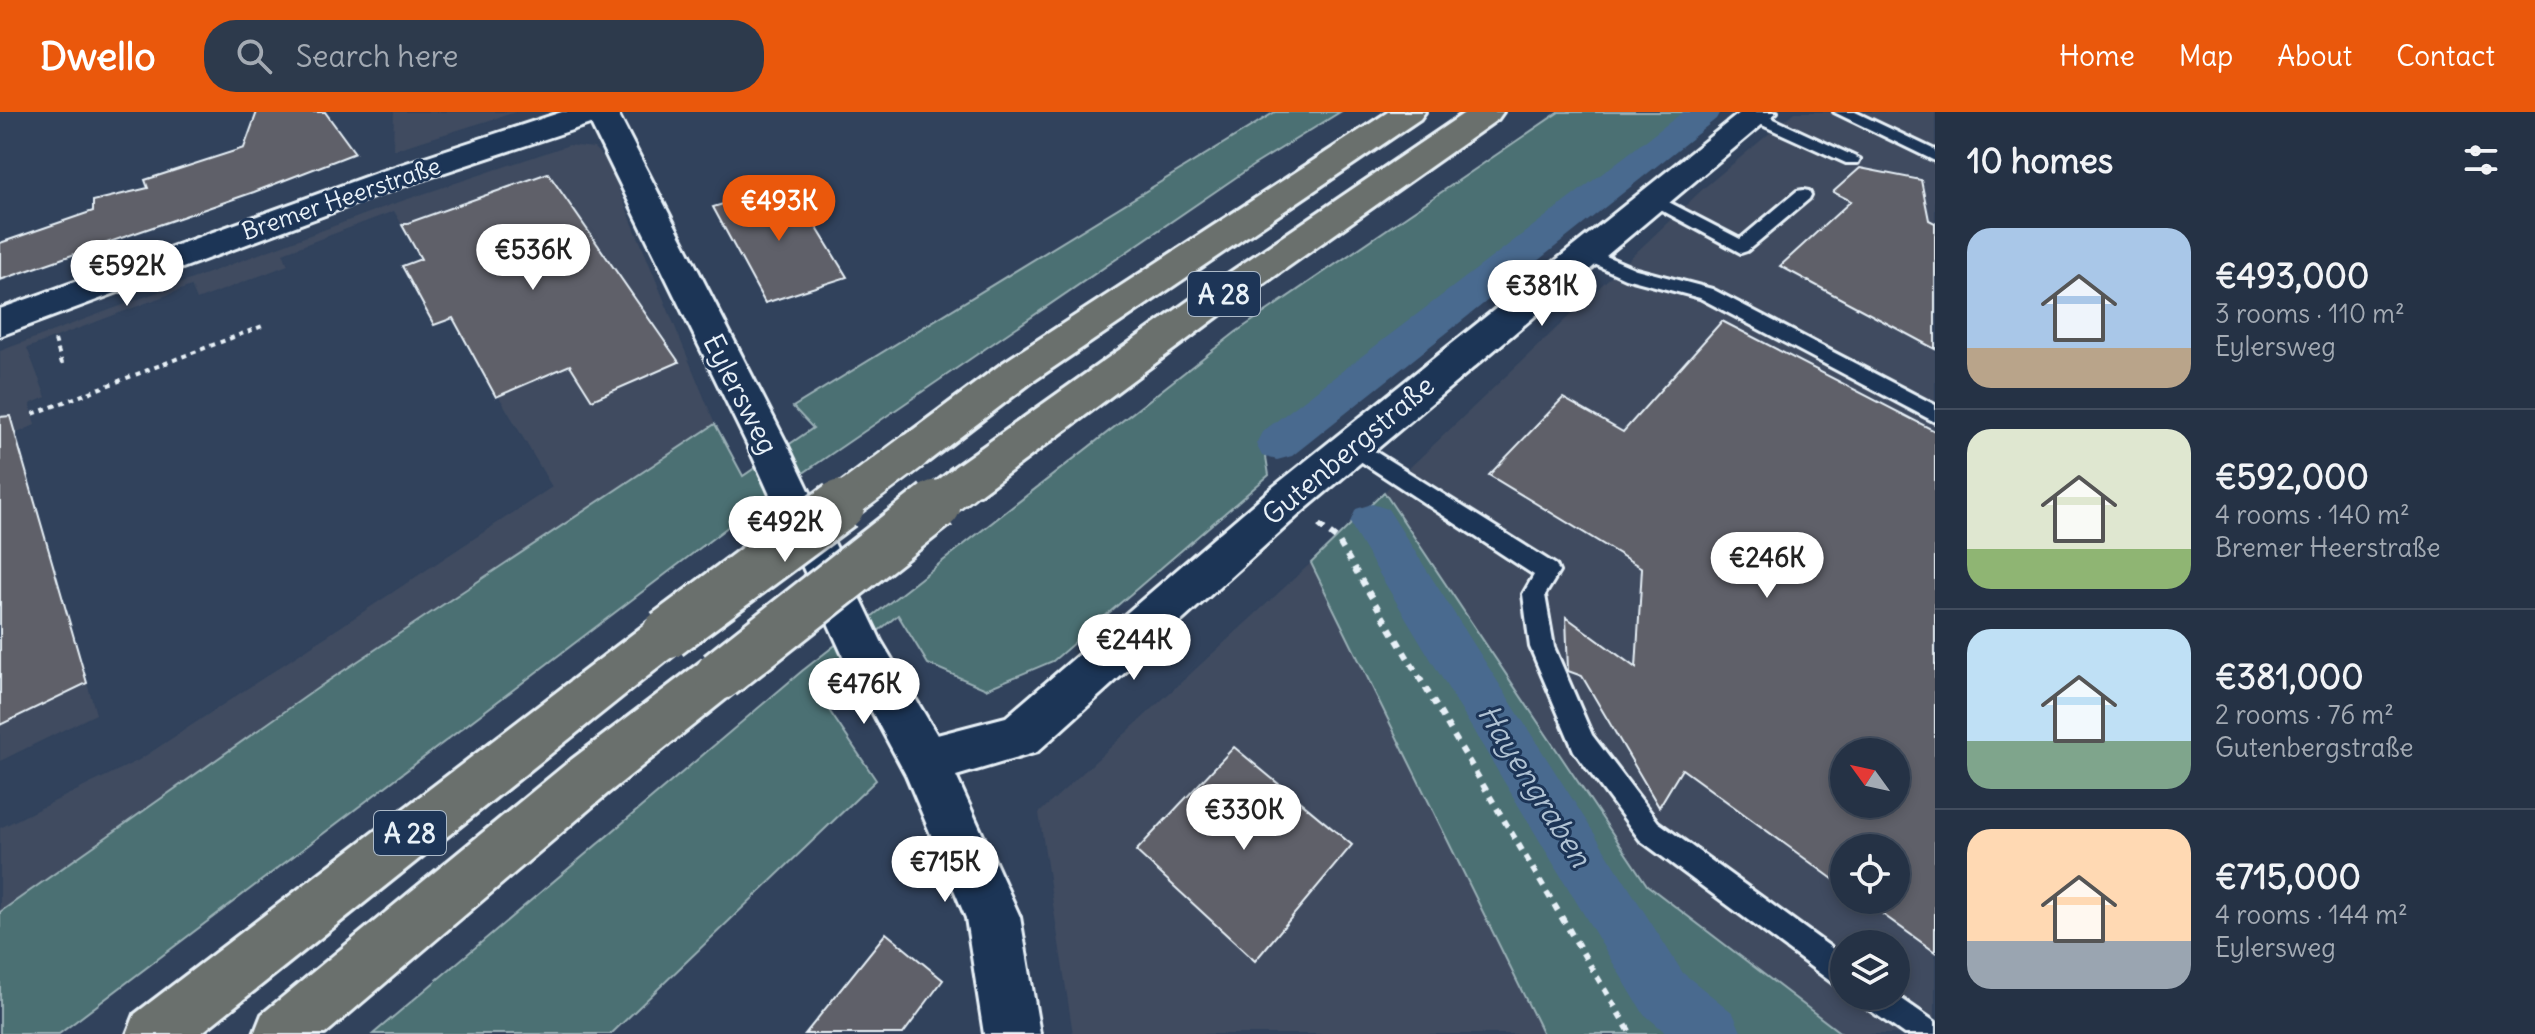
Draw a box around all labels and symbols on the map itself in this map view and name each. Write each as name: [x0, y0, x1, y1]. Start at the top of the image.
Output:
street label: Bremer Heerstraße: [238, 150, 444, 246]
pin: €493K: [723, 175, 835, 243]
pin: €536K: [477, 224, 589, 292]
pin: €592K: [71, 240, 183, 308]
pin: €381K: [1486, 260, 1598, 328]
road number: A 28: [1188, 272, 1260, 316]
street label: Eylersweg: [695, 328, 787, 460]
street label: Gutenbergstraße: [1254, 367, 1442, 533]
pin: €492K: [729, 496, 841, 564]
pin: €246K: [1711, 532, 1823, 600]
pin: €244K: [1078, 614, 1190, 682]
pin: €476K: [808, 658, 920, 726]
water label: Hayengraben: [1470, 696, 1600, 874]
north arrow: [1830, 738, 1910, 818]
pin: €330K: [1188, 784, 1300, 852]
road number: A 28: [374, 811, 446, 855]
pin: €715K: [889, 836, 1001, 904]

